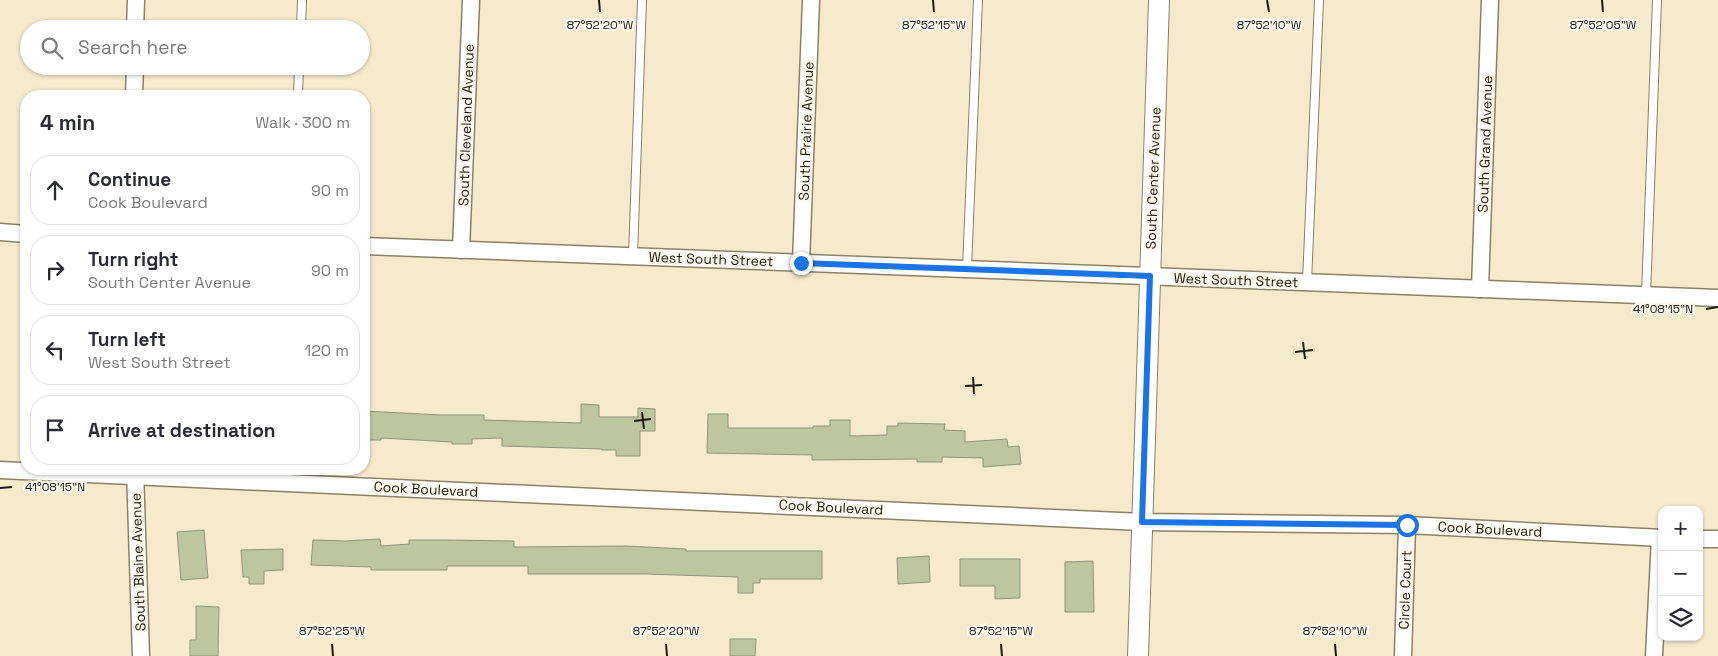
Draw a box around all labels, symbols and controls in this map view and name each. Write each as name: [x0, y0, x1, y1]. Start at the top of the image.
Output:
text: 87°52'20"W: [567, 17, 634, 33]
text: 87°52'15"W: [902, 17, 966, 33]
text: 87°52'10"W: [1237, 17, 1302, 33]
text: 87°52'05"W: [1570, 17, 1637, 33]
search box: [20, 20, 370, 75]
icon: search: [38, 34, 66, 62]
text: Search here: [78, 35, 188, 60]
street label: South Cleveland Avenue: [454, 44, 478, 206]
street label: South Prairie Avenue: [795, 61, 817, 201]
street label: South Grand Avenue: [1474, 75, 1496, 213]
street label: South Center Avenue: [1142, 106, 1164, 250]
text: 4 min: [40, 109, 95, 136]
text: Walk · 300 m: [255, 112, 350, 133]
text: Continue: [88, 167, 171, 192]
icon: ahead: [41, 176, 69, 204]
text: 90 m: [311, 180, 349, 201]
text: Cook Boulevard: [88, 192, 208, 213]
text: Turn right: [88, 247, 178, 272]
street label: West South Street: [648, 248, 774, 270]
route end: [790, 252, 813, 275]
icon: right: [41, 256, 69, 284]
text: 90 m: [311, 260, 349, 281]
street label: West South Street: [1173, 269, 1299, 291]
text: South Center Avenue: [88, 272, 251, 293]
text: 41°08'15"N: [1633, 301, 1693, 317]
text: Turn left: [88, 327, 166, 352]
icon: left: [41, 336, 69, 364]
text: 120 m: [305, 340, 349, 361]
text: West South Street: [88, 352, 231, 373]
icon: arrive: [41, 416, 69, 444]
text: Arrive at destination: [88, 418, 276, 443]
street label: Cook Boulevard: [373, 477, 479, 501]
text: 41°08'15"N: [25, 479, 85, 495]
street label: South Blaine Avenue: [127, 493, 149, 631]
street label: Cook Boulevard: [778, 495, 884, 519]
map controls: [1658, 506, 1703, 641]
button: +: [1658, 506, 1703, 551]
route start: [1396, 514, 1419, 537]
street label: Cook Boulevard: [1437, 517, 1543, 541]
street label: Circle Court: [1395, 550, 1415, 630]
button: −: [1658, 551, 1703, 596]
button: layers: [1658, 596, 1703, 641]
text: 87°52'25"W: [299, 623, 366, 639]
text: 87°52'20"W: [633, 623, 700, 639]
text: 87°52'15"W: [969, 623, 1033, 639]
text: 87°52'10"W: [1303, 623, 1368, 639]

